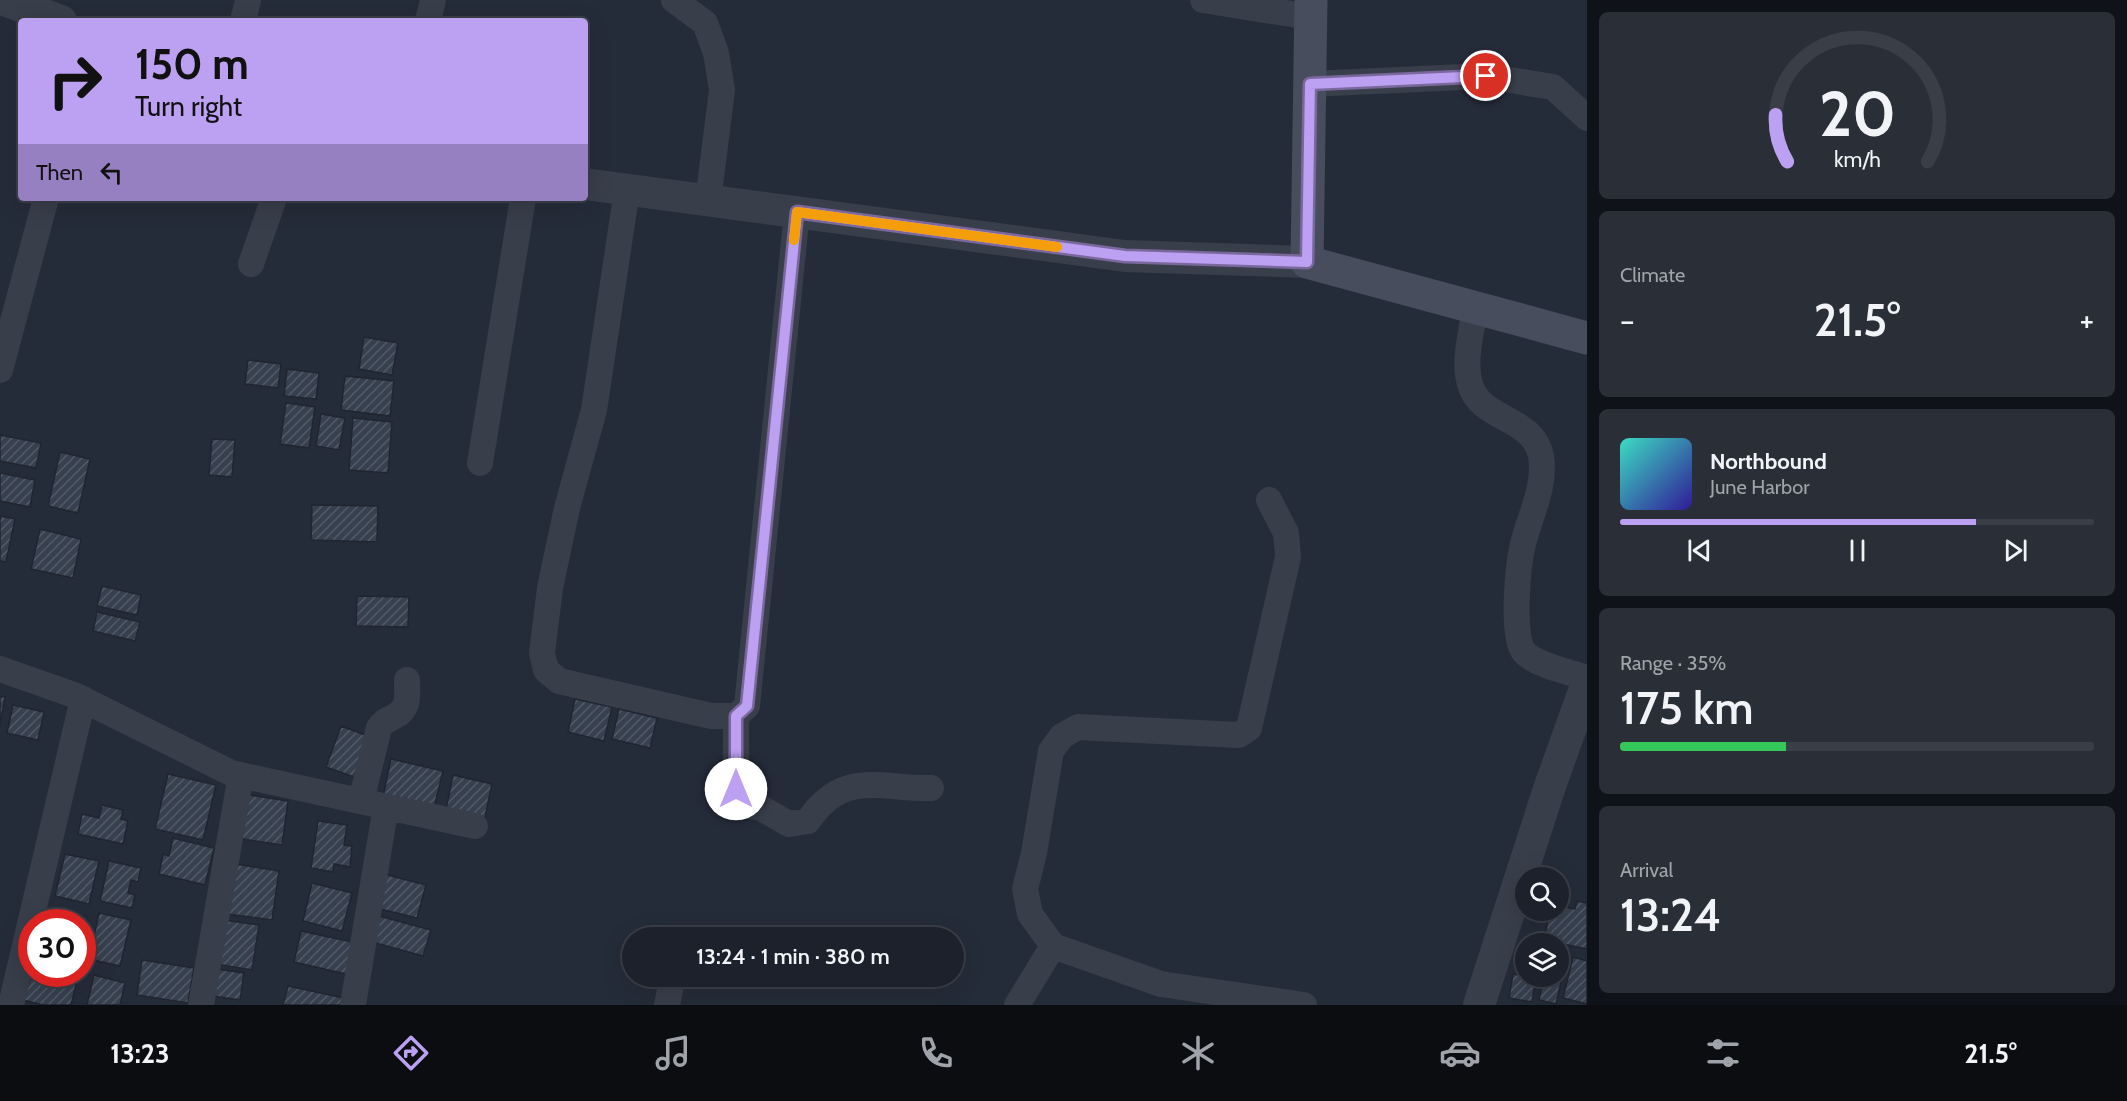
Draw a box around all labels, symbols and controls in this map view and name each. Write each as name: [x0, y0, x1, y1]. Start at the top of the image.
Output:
text: 150 m: [135, 38, 249, 90]
icon: right: [36, 42, 114, 120]
pin: [1460, 50, 1511, 101]
icon: arrive: [1469, 59, 1502, 92]
text: 20: [1818, 76, 1896, 152]
text: Turn right: [135, 90, 242, 123]
text: km/h: [1834, 147, 1880, 173]
icon: left: [95, 156, 128, 189]
text: Then: [36, 159, 83, 186]
text: Climate: [1620, 263, 1685, 287]
text: 21.5°: [1814, 293, 1900, 347]
text: −: [1620, 300, 1635, 340]
text: +: [2079, 300, 2094, 340]
text: Northbound: [1710, 448, 1827, 475]
text: June Harbor: [1710, 475, 1810, 499]
icon: previous: [1683, 534, 1716, 567]
icon: pause: [1841, 534, 1874, 567]
icon: next: [1999, 534, 2032, 567]
text: Range · 35%: [1620, 651, 1726, 675]
text: 175 km: [1620, 681, 1754, 735]
position arrow: [704, 757, 768, 821]
text: Arrival: [1620, 858, 1673, 882]
map controls: [1515, 867, 1569, 987]
button: search: [1515, 867, 1569, 921]
text: 13:24: [1620, 888, 1721, 942]
speed limit sign: 30: [18, 909, 96, 987]
button: layers: [1515, 933, 1569, 987]
text: 13:24 · 1 min · 380 m: [696, 943, 890, 970]
icon: directions: [390, 1032, 432, 1074]
icon: music: [652, 1032, 694, 1074]
icon: phone: [915, 1032, 957, 1074]
icon: climate: [1177, 1032, 1219, 1074]
icon: car: [1439, 1032, 1481, 1074]
icon: filters: [1702, 1032, 1744, 1074]
text: 13:23: [110, 1037, 170, 1070]
text: 21.5°: [1964, 1037, 2017, 1070]

